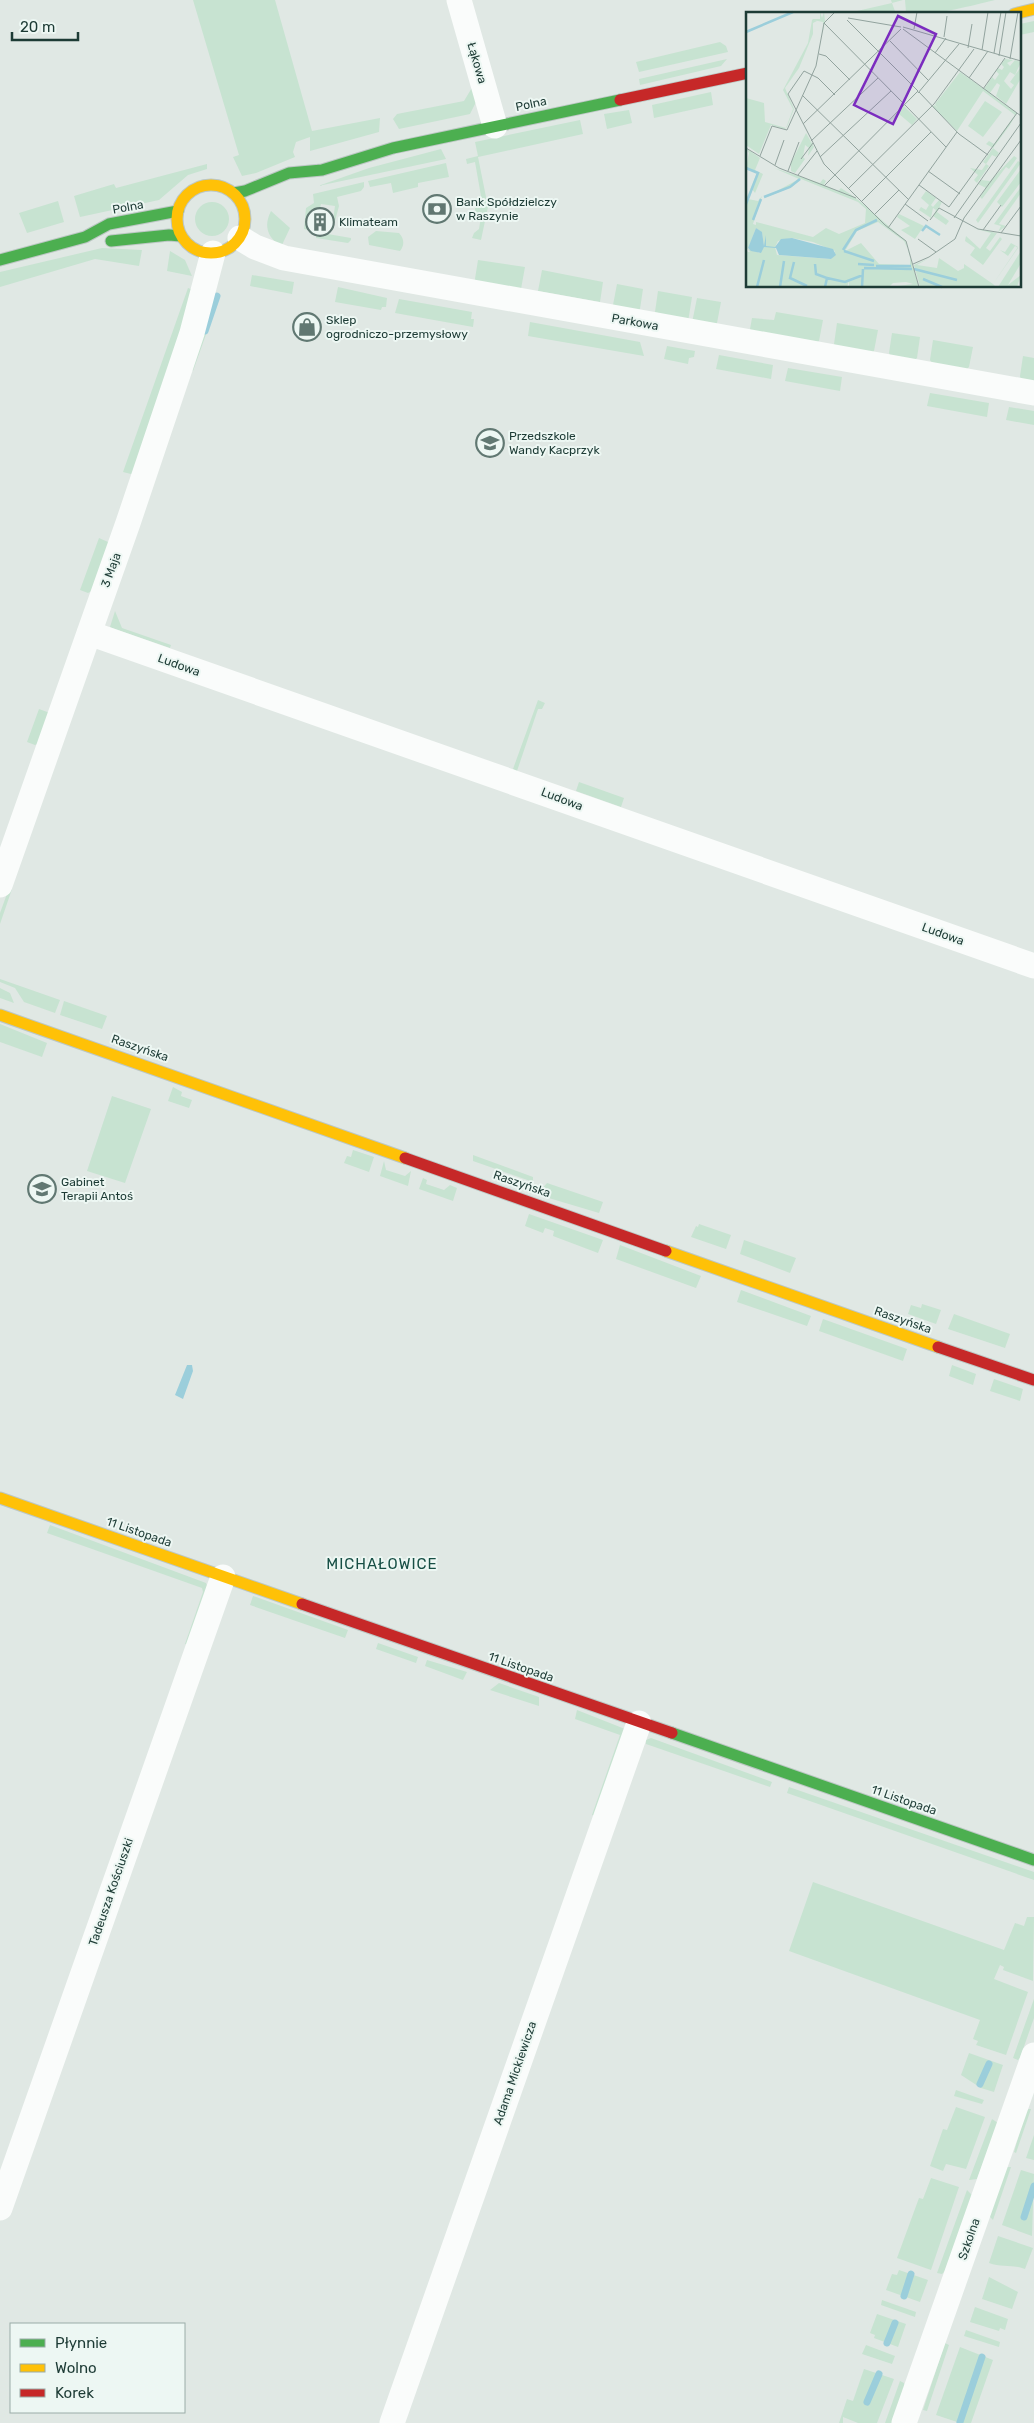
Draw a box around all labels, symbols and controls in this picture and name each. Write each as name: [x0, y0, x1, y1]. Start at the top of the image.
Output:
scale bar: [12, 10, 79, 42]
inset map: [746, 12, 1022, 288]
text: 20 m: [20, 18, 55, 36]
street label: Łąkowa: [464, 41, 490, 85]
street label: Polna: [514, 94, 548, 114]
bank icon: Bank Spółdzielczy w Raszynie: [422, 194, 452, 224]
place label: Bank Spółdzielczy w Raszynie: [456, 195, 557, 223]
street label: Polna: [111, 197, 145, 217]
building icon: Klimateam: [305, 207, 335, 237]
place label: Klimateam: [339, 215, 398, 229]
street label: Parkowa: [610, 311, 660, 333]
shop icon: Sklep ogrodniczo-przemysłowy: [292, 312, 322, 342]
place label: Sklep ogrodniczo-przemysłowy: [326, 313, 468, 341]
school or university icon: Przedszkole Wandy Kacprzyk: [475, 428, 505, 458]
place label: Przedszkole Wandy Kacprzyk: [509, 429, 600, 457]
street label: 3 Maja: [98, 551, 124, 589]
street label: Ludowa: [156, 651, 202, 679]
street label: Ludowa: [539, 785, 585, 813]
street label: Ludowa: [920, 920, 966, 948]
street label: Raszyńska: [110, 1032, 170, 1064]
street label: Raszyńska: [492, 1168, 552, 1200]
school or university icon: Gabinet Terapii Antoś: [27, 1174, 57, 1204]
place label: Gabinet Terapii Antoś: [61, 1175, 133, 1203]
street label: Raszyńska: [873, 1304, 933, 1336]
street label: 11 Listopada: [105, 1514, 173, 1550]
district label: MICHAŁOWICE: [326, 1555, 438, 1573]
street label: 11 Listopada: [487, 1649, 555, 1685]
street label: 11 Listopada: [870, 1782, 938, 1818]
street label: Tadeusza Kościuszki: [86, 1836, 136, 1948]
street label: Adama Mickiewicza: [491, 2019, 539, 2127]
street label: Szkolna: [955, 2216, 983, 2262]
legend: [10, 2323, 185, 2413]
text: Płynnie: [55, 2334, 107, 2352]
text: Wolno: [55, 2359, 97, 2377]
text: Korek: [55, 2384, 94, 2402]

